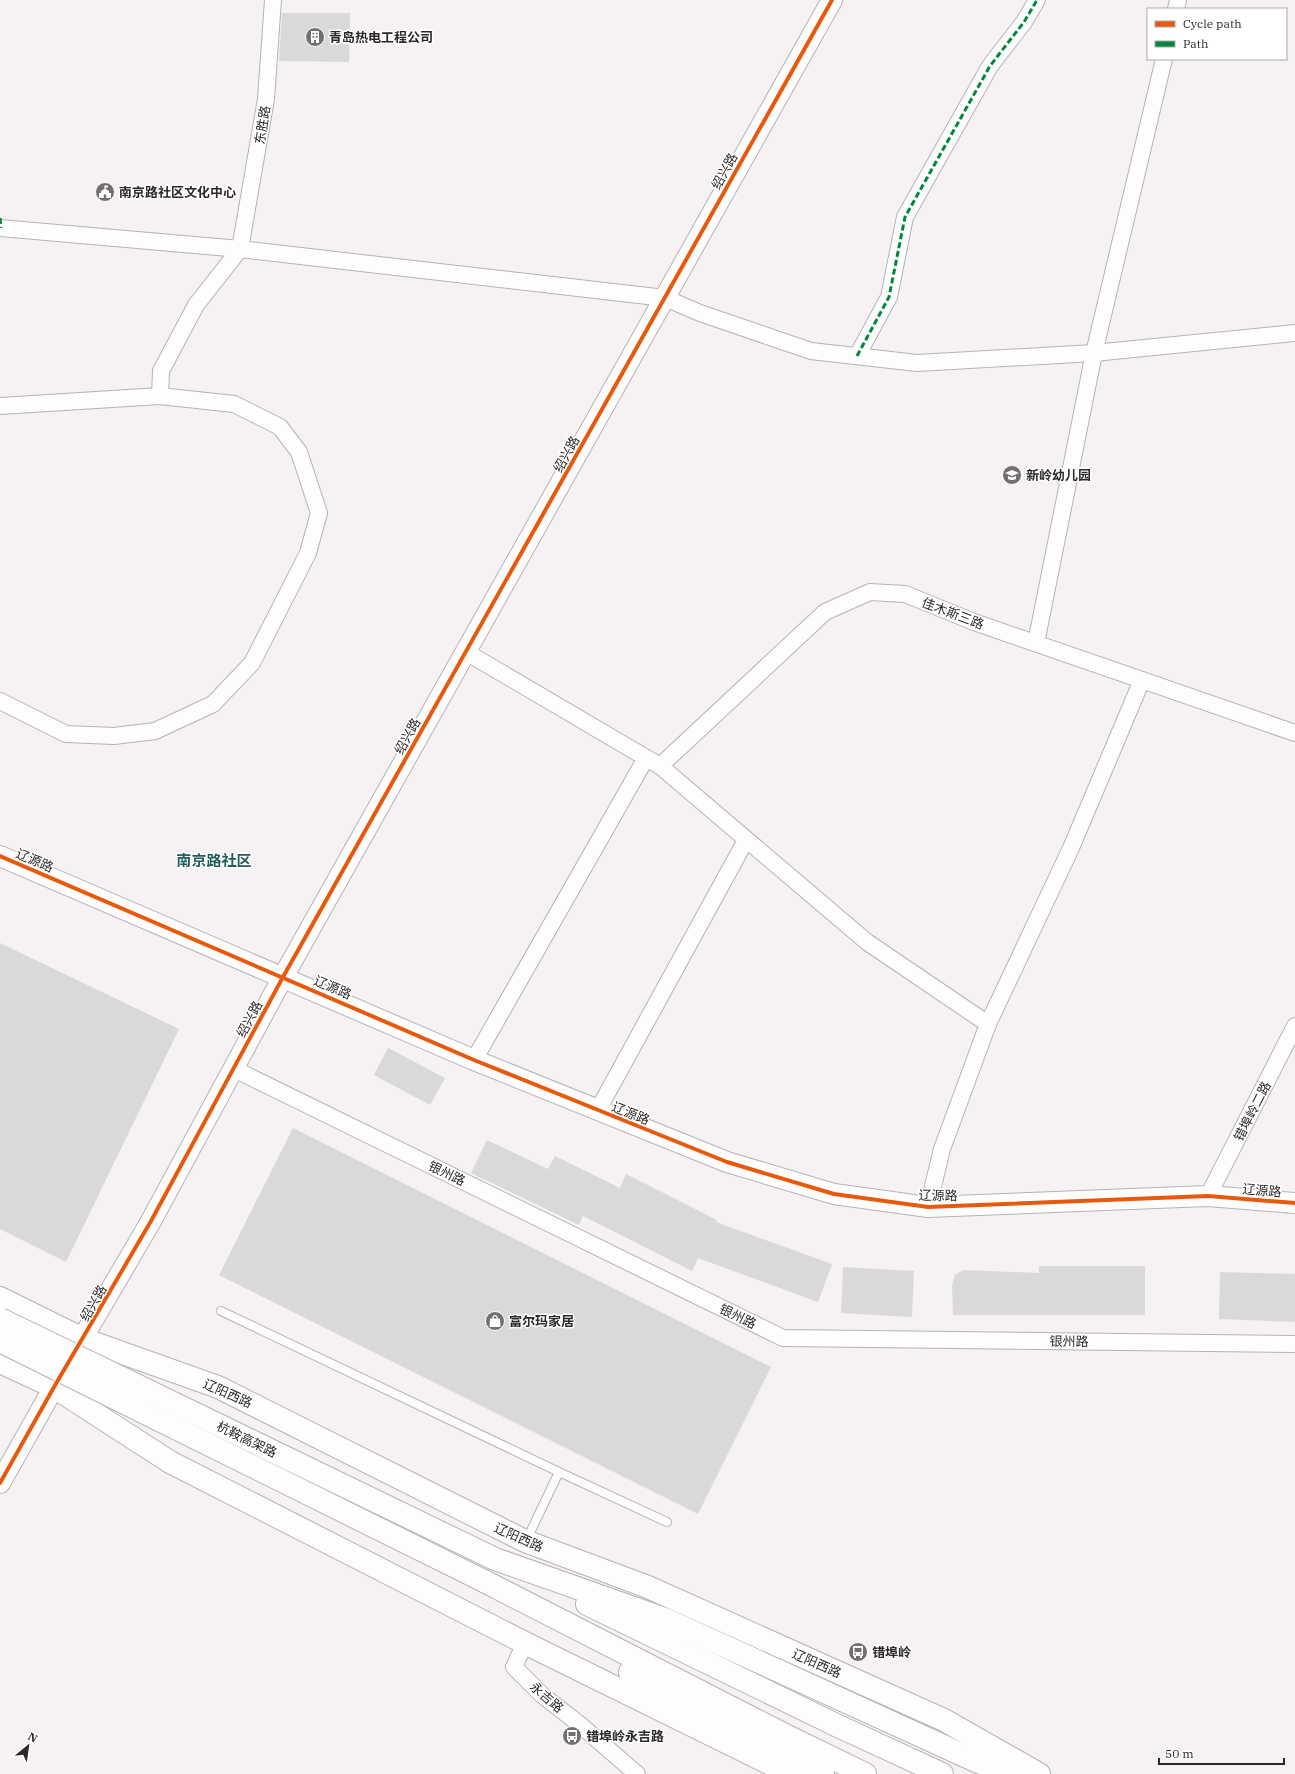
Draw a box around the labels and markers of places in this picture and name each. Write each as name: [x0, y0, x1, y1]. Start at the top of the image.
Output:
building icon: 青岛热电工程公司: [304, 26, 326, 48]
place label: 青岛热电工程公司: [329, 29, 433, 46]
public building icon: 南京路社区文化中心: [94, 181, 116, 203]
place label: 南京路社区文化中心: [119, 184, 236, 201]
school or university icon: 新岭幼儿园: [1001, 464, 1023, 486]
place label: 新岭幼儿园: [1026, 467, 1091, 484]
shop icon: 富尔玛家居: [484, 1310, 506, 1332]
place label: 富尔玛家居: [509, 1313, 574, 1330]
bus stop icon: 错埠岭: [847, 1641, 869, 1663]
place label: 错埠岭: [872, 1644, 911, 1661]
bus stop icon: 错埠岭永吉路: [561, 1725, 583, 1747]
place label: 错埠岭永吉路: [586, 1728, 664, 1745]

